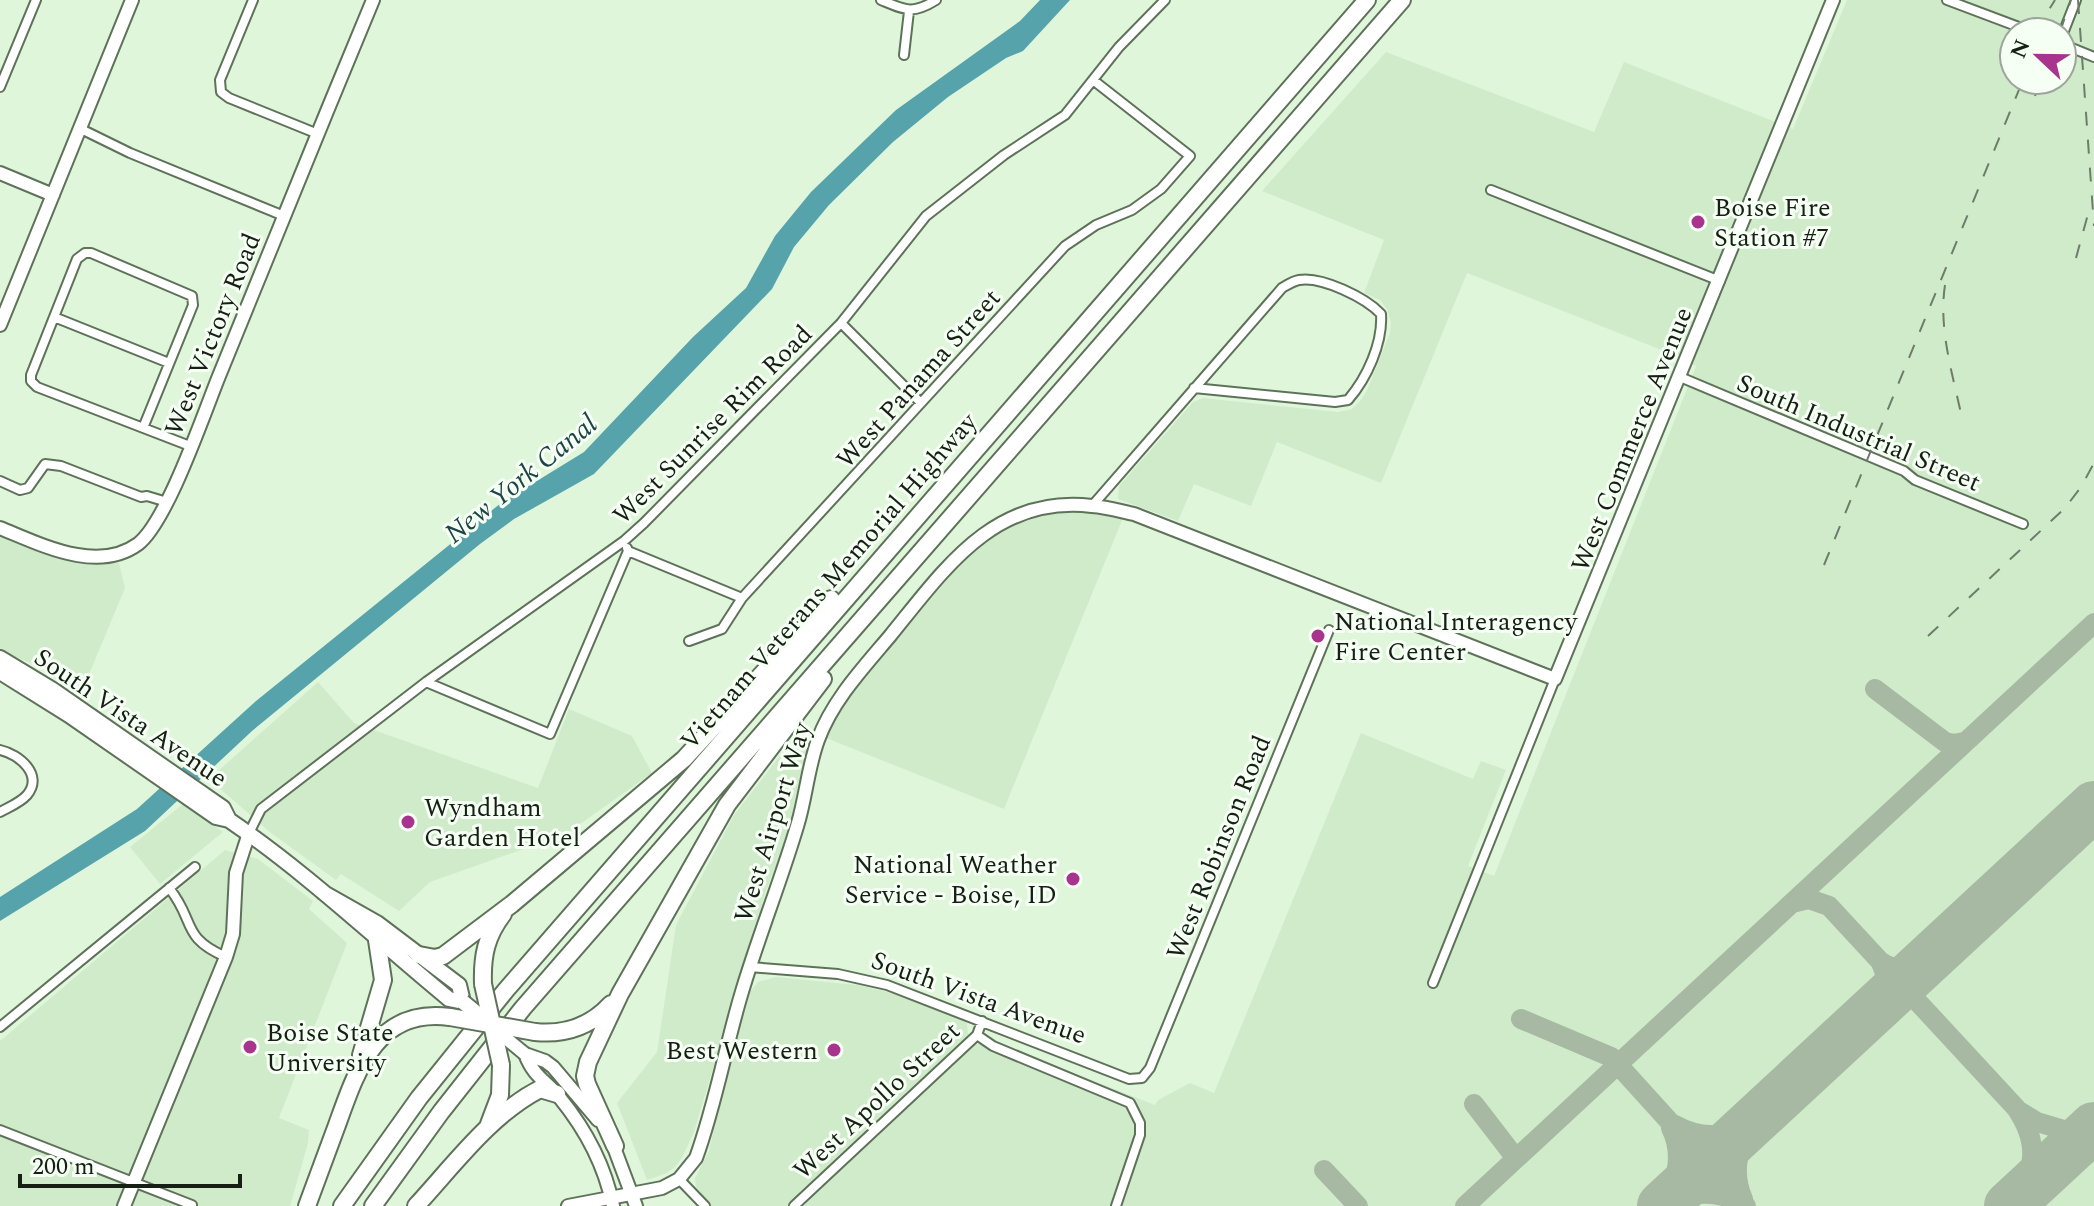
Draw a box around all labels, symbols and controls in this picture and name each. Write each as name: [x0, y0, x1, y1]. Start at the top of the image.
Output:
north arrow: [1998, 16, 2078, 96]
text: N: [2002, 35, 2040, 64]
place label: Boise Fire Station #7: [1714, 188, 1831, 258]
marker: Boise Fire Station #7: [1689, 213, 1707, 231]
street label: West Victory Road: [154, 227, 272, 442]
street label: West Panama Street: [827, 280, 1011, 478]
street label: West Commerce Avenue: [1561, 301, 1703, 578]
street label: West Sunrise Rim Road: [603, 315, 822, 534]
street label: South Industrial Street: [1730, 363, 1987, 503]
street label: Vietnam Veterans Memorial Highway: [671, 403, 988, 759]
water label: New York Canal: [435, 404, 607, 555]
place label: National Interagency Fire Center: [1334, 602, 1579, 672]
marker: National Interagency Fire Center: [1309, 627, 1327, 645]
street label: South Vista Avenue: [25, 638, 235, 798]
street label: West Airport Way: [724, 716, 823, 927]
street label: West Robinson Road: [1156, 729, 1282, 966]
place label: Wyndham Garden Hotel: [424, 788, 580, 858]
marker: Wyndham Garden Hotel: [399, 813, 417, 831]
place label: National Weather Service - Boise, ID: [845, 845, 1057, 915]
marker: National Weather Service - Boise, ID: [1064, 870, 1082, 888]
street label: South Vista Avenue: [865, 940, 1092, 1055]
street label: West Apollo Street: [784, 1012, 970, 1189]
place label: Boise State University: [266, 1013, 394, 1083]
place label: Best Western: [666, 1031, 818, 1071]
marker: Boise State University: [241, 1038, 259, 1056]
marker: Best Western: [825, 1041, 843, 1059]
scale bar: [20, 1138, 240, 1188]
text: 200 m: [32, 1149, 95, 1185]

